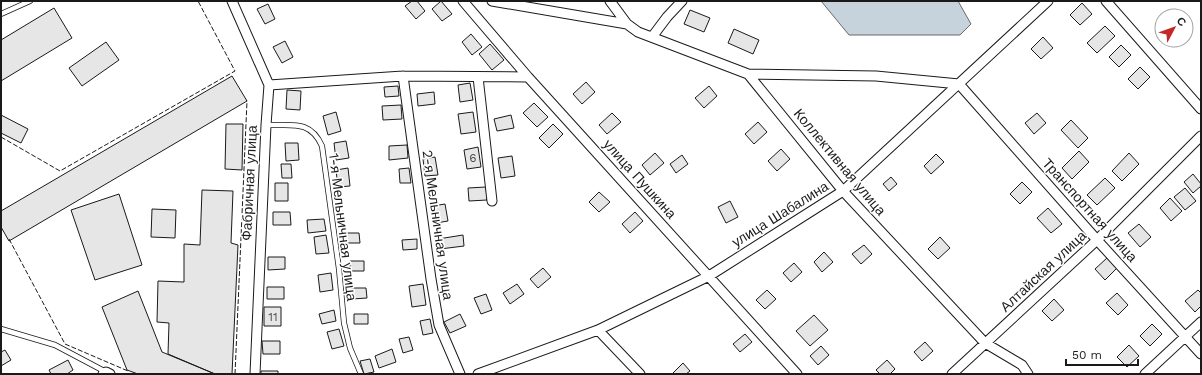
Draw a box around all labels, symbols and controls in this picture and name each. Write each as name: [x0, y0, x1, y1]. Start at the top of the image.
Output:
north arrow: [1154, 8, 1194, 48]
text: С: [1174, 15, 1189, 29]
street label: Коллективная улица: [791, 106, 889, 219]
street label: Фабричная улица: [238, 125, 260, 241]
street label: улица Пушкина: [600, 136, 680, 222]
street label: 2-я Мельничная улица: [420, 149, 456, 301]
house number: 6: [469, 151, 477, 165]
street label: 1-я Мельничная улица: [326, 152, 360, 302]
street label: Транспортная улица: [1039, 155, 1141, 265]
street label: улица Шабалина: [729, 178, 831, 250]
street label: Алтайская улица: [997, 227, 1089, 315]
house number: 11: [268, 310, 278, 324]
scale bar: [1066, 341, 1138, 367]
text: 50 m: [1072, 348, 1102, 362]

